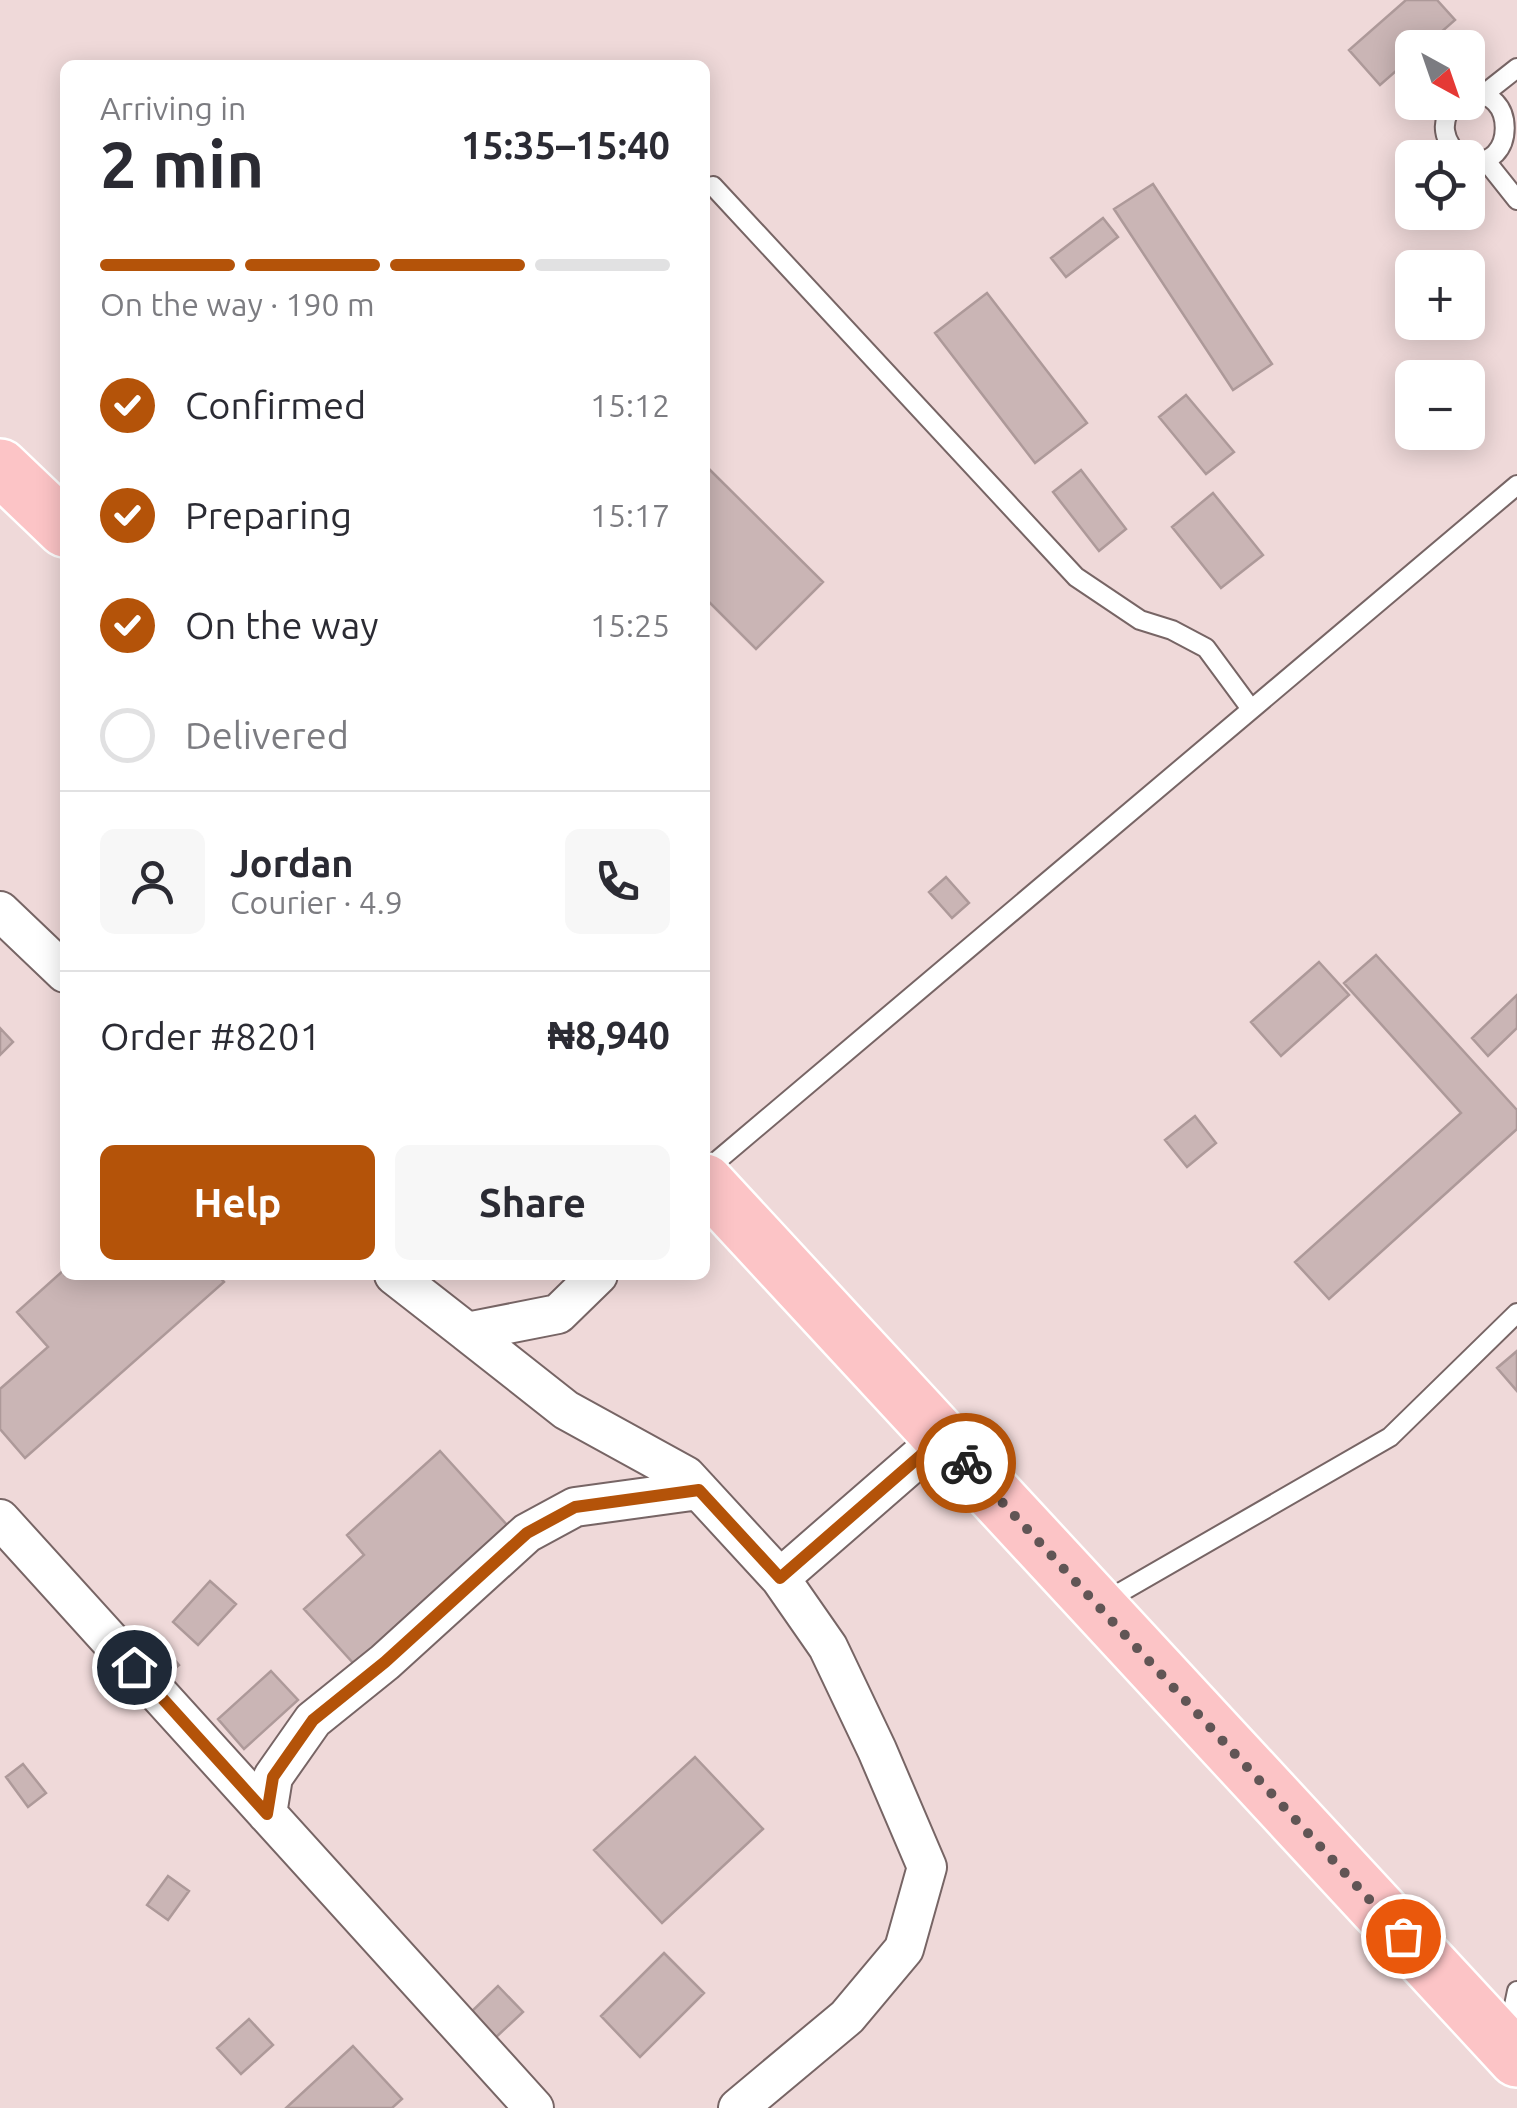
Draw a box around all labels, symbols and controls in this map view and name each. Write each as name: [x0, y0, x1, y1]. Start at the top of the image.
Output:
north arrow: [1395, 30, 1485, 120]
map controls: [1395, 30, 1485, 450]
text: Arriving in: [100, 90, 246, 126]
text: 15:35–15:40: [461, 124, 670, 166]
text: 2 min: [100, 127, 264, 200]
button: locate: [1395, 140, 1485, 230]
button: +: [1395, 250, 1485, 340]
text: On the way · 190 m: [100, 286, 375, 322]
button: −: [1395, 360, 1485, 450]
icon: check: [100, 378, 155, 433]
text: Confirmed: [185, 384, 366, 426]
text: 15:12: [590, 387, 670, 423]
icon: check: [100, 488, 155, 543]
text: Preparing: [185, 494, 352, 536]
text: 15:17: [590, 497, 670, 533]
icon: check: [100, 598, 155, 653]
text: On the way: [185, 604, 378, 646]
text: 15:25: [590, 607, 670, 643]
text: Delivered: [185, 714, 349, 756]
button: person: [100, 829, 205, 934]
button: phone: [565, 829, 670, 934]
text: Jordan: [230, 842, 354, 884]
text: Courier · 4.9: [230, 884, 403, 920]
text: ₦8,940: [547, 1014, 670, 1056]
text: Order #8201: [100, 1015, 321, 1057]
button: Help: [100, 1145, 375, 1260]
button: Share: [395, 1145, 670, 1260]
courier: [916, 1413, 1016, 1513]
icon: bike: [939, 1436, 994, 1491]
pin: [92, 1625, 177, 1710]
icon: home: [107, 1640, 162, 1695]
pin: [1361, 1894, 1446, 1979]
icon: bag: [1376, 1909, 1431, 1964]

